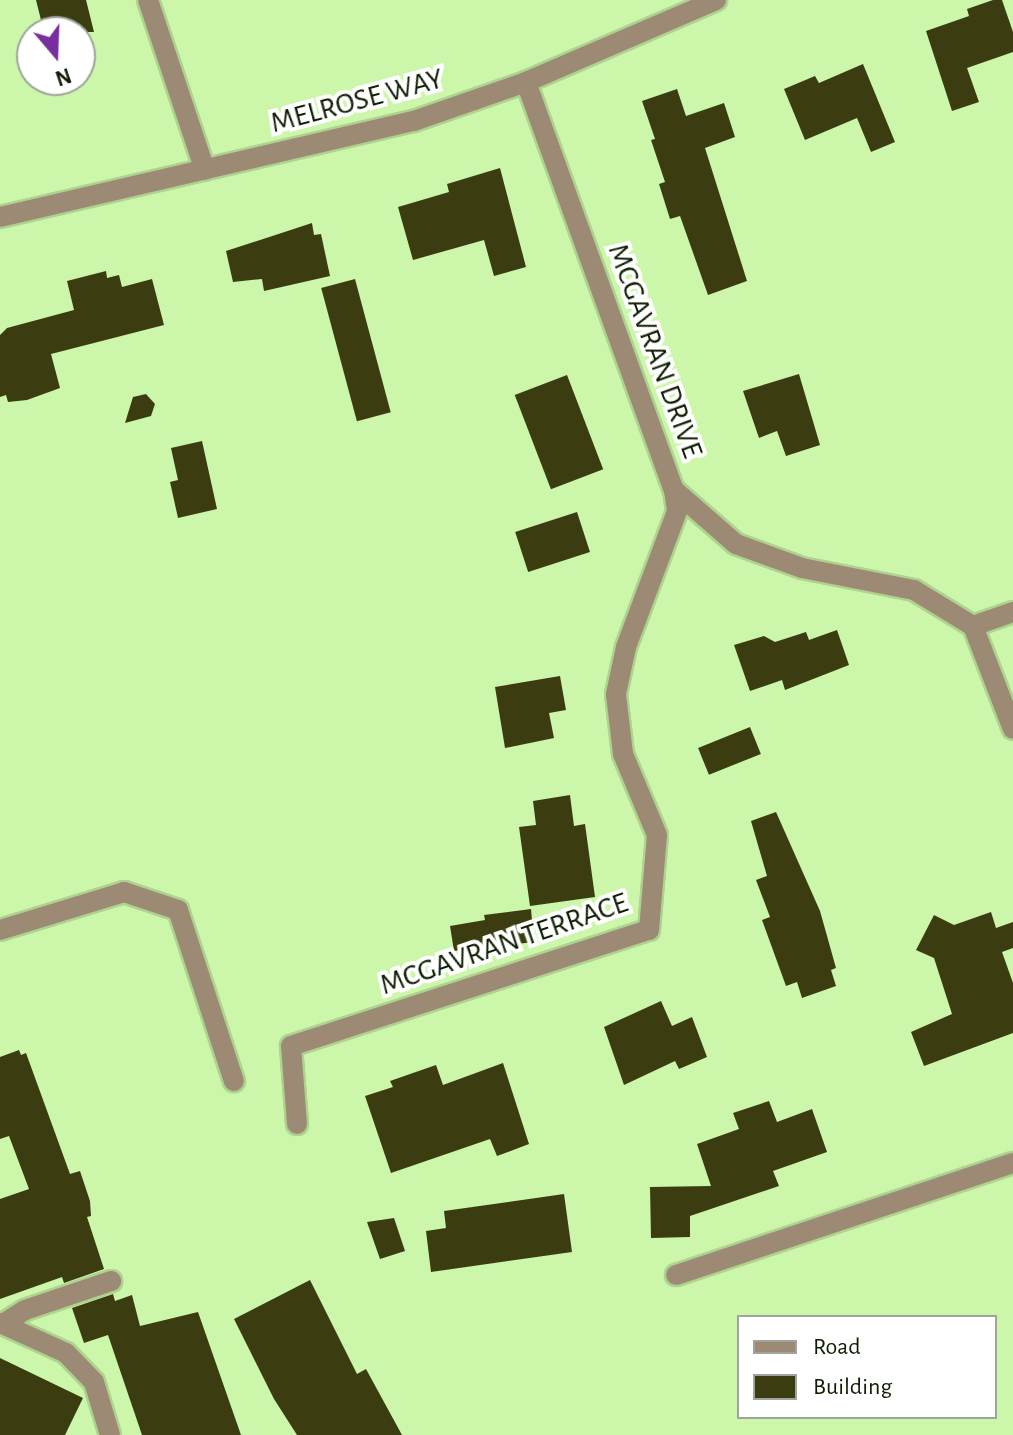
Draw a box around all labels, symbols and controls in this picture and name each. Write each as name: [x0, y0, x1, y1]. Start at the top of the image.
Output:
north arrow: [16, 16, 96, 96]
street label: MELROSE WAY: [267, 61, 447, 141]
text: N: [52, 64, 74, 90]
street label: MCGAVRAN DRIVE: [600, 239, 710, 463]
street label: MCGAVRAN TERRACE: [375, 885, 633, 1003]
legend: [737, 1315, 997, 1419]
text: Road: [813, 1335, 861, 1359]
text: Building: [813, 1375, 892, 1399]

